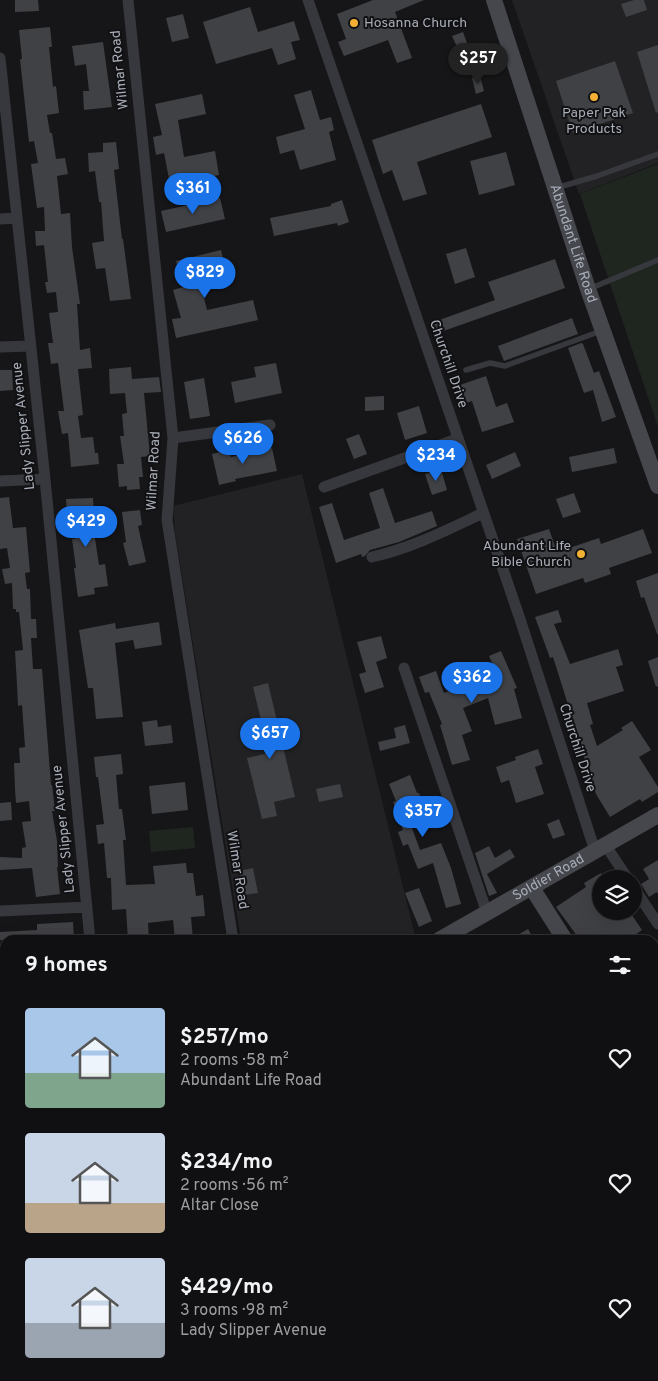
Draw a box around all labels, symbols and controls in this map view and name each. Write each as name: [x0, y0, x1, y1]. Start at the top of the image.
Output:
place label: Hosanna Church: [364, 15, 467, 32]
marker: Hosanna Church: [348, 17, 360, 29]
street label: Wilmar Road: [107, 30, 133, 110]
pin: $257: [448, 42, 508, 85]
text: $257: [459, 49, 497, 69]
marker: Paper Pak Products: [588, 91, 600, 103]
place label: Paper Pak Products: [562, 105, 626, 138]
pin: $361: [163, 172, 223, 215]
text: $361: [175, 179, 211, 199]
street label: Abundant Life Road: [546, 182, 601, 305]
pin: $829: [175, 256, 235, 299]
text: $829: [185, 263, 225, 283]
street label: Churchill Drive: [425, 318, 471, 410]
street label: Lady Slipper Avenue: [9, 361, 39, 491]
pin: $626: [213, 422, 273, 465]
text: $626: [223, 429, 263, 449]
street label: Wilmar Road: [143, 431, 165, 511]
pin: $234: [406, 440, 466, 482]
text: $234: [416, 446, 456, 466]
pin: $429: [56, 506, 116, 548]
text: $429: [66, 512, 106, 532]
place label: Abundant Life Bible Church: [483, 538, 571, 571]
marker: Abundant Life Bible Church: [575, 548, 587, 560]
pin: $362: [442, 662, 502, 704]
text: $362: [453, 668, 491, 688]
street label: Churchill Drive: [555, 702, 599, 794]
pin: $657: [240, 718, 300, 760]
text: $657: [251, 724, 289, 744]
street label: Lady Slipper Avenue: [49, 764, 79, 894]
pin: $357: [393, 796, 453, 838]
text: $357: [404, 802, 442, 822]
street label: Wilmar Road: [222, 829, 252, 911]
street label: Soldier Road: [510, 850, 587, 905]
map controls: [592, 870, 642, 920]
button: layers: [592, 870, 642, 920]
icon: filters: [606, 951, 634, 979]
text: 9 homes: [25, 952, 108, 979]
text: $257/mo: [180, 1024, 269, 1051]
icon: home: [65, 1028, 125, 1088]
icon: heart: [606, 1044, 634, 1072]
text: 2 rooms · 58 m²: [180, 1051, 289, 1071]
text: Abundant Life Road: [180, 1071, 322, 1091]
text: $234/mo: [180, 1149, 273, 1176]
icon: home: [65, 1153, 125, 1213]
icon: heart: [606, 1169, 634, 1197]
text: 2 rooms · 56 m²: [180, 1176, 289, 1196]
text: Altar Close: [180, 1196, 259, 1216]
text: $429/mo: [180, 1274, 273, 1301]
icon: home: [65, 1278, 125, 1338]
icon: heart: [606, 1294, 634, 1322]
text: 3 rooms · 98 m²: [180, 1301, 288, 1321]
text: Lady Slipper Avenue: [180, 1321, 327, 1341]

